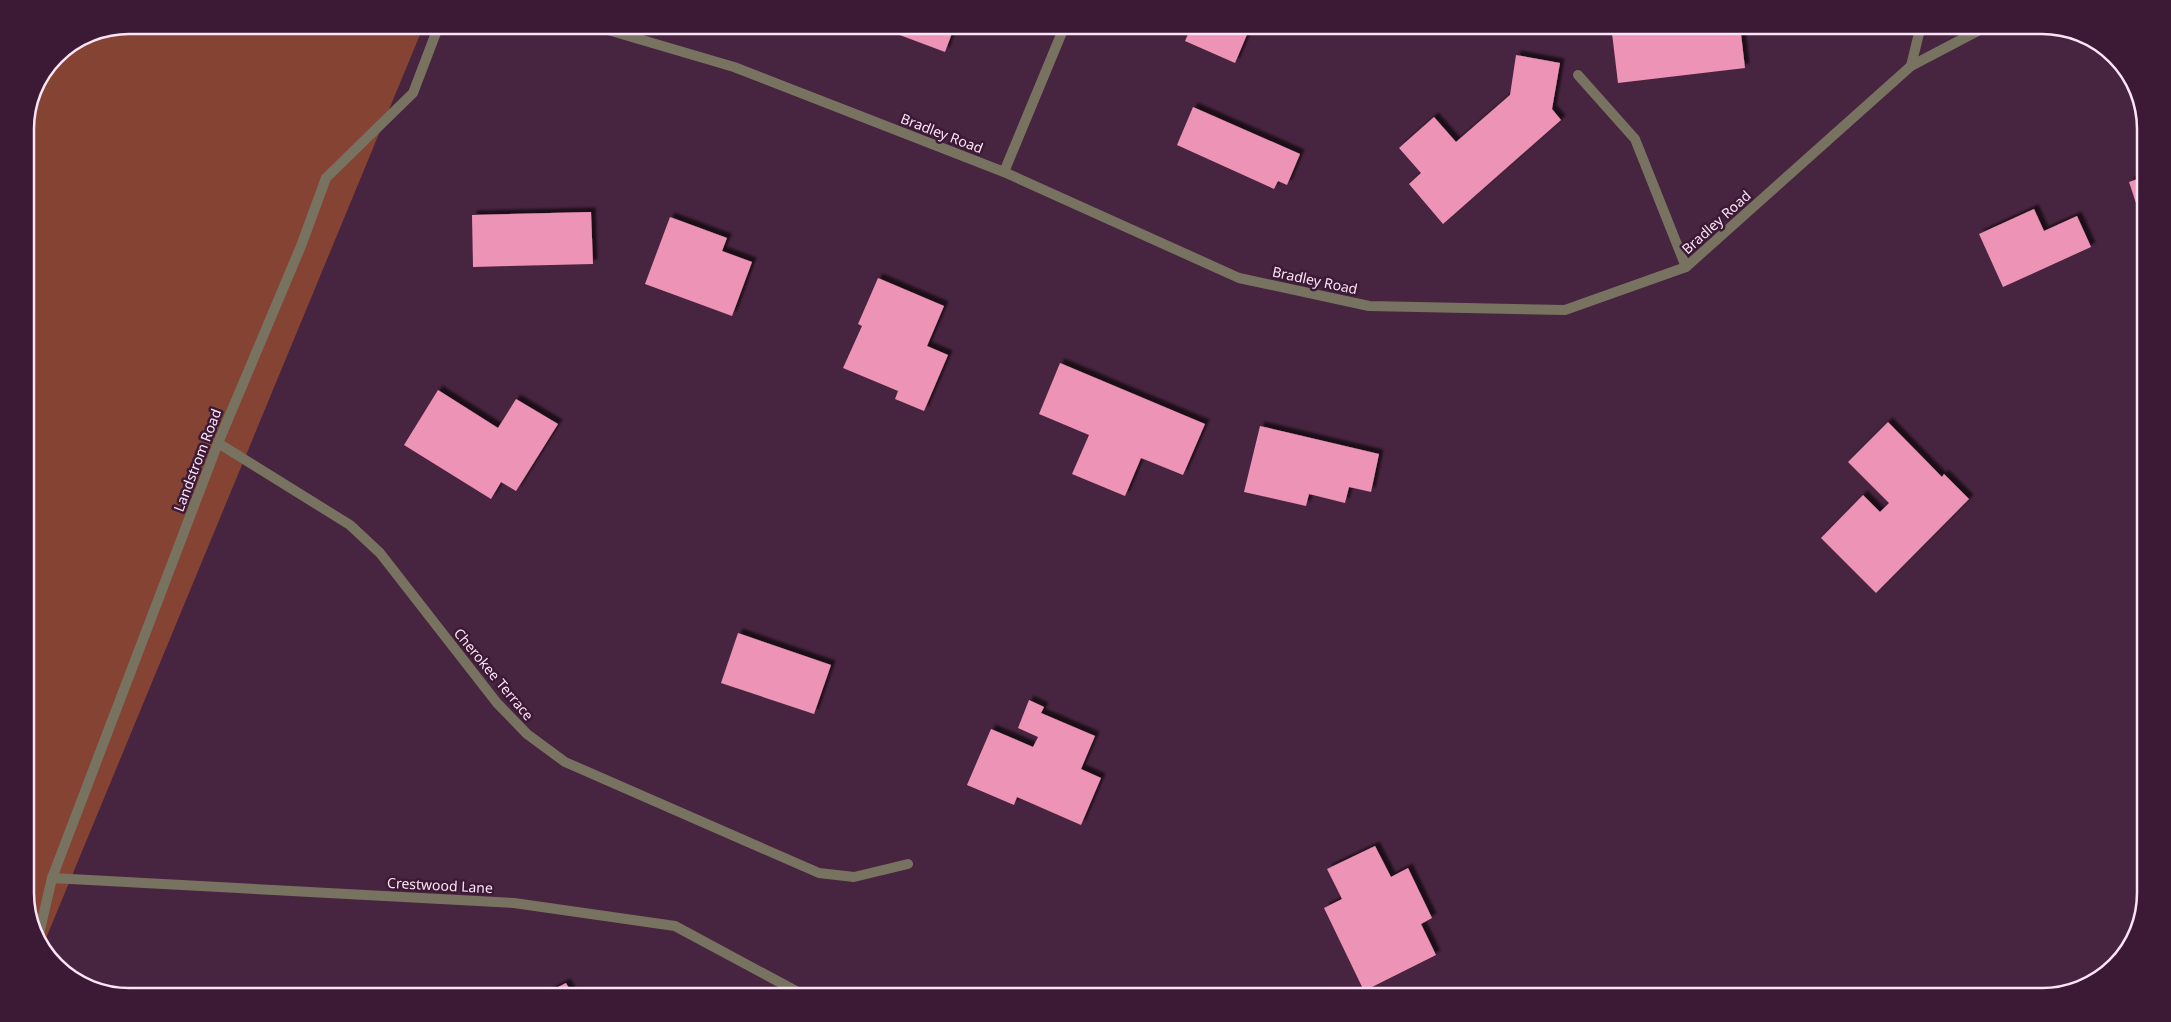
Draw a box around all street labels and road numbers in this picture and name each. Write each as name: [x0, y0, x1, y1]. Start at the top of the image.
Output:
street label: Bradley Road: [898, 109, 986, 157]
street label: Bradley Road: [1677, 186, 1755, 258]
street label: Bradley Road: [1271, 262, 1359, 298]
street label: Landstrom Road: [169, 406, 225, 514]
street label: Cherokee Terrace: [450, 624, 538, 724]
street label: Crestwood Lane: [387, 873, 493, 897]

